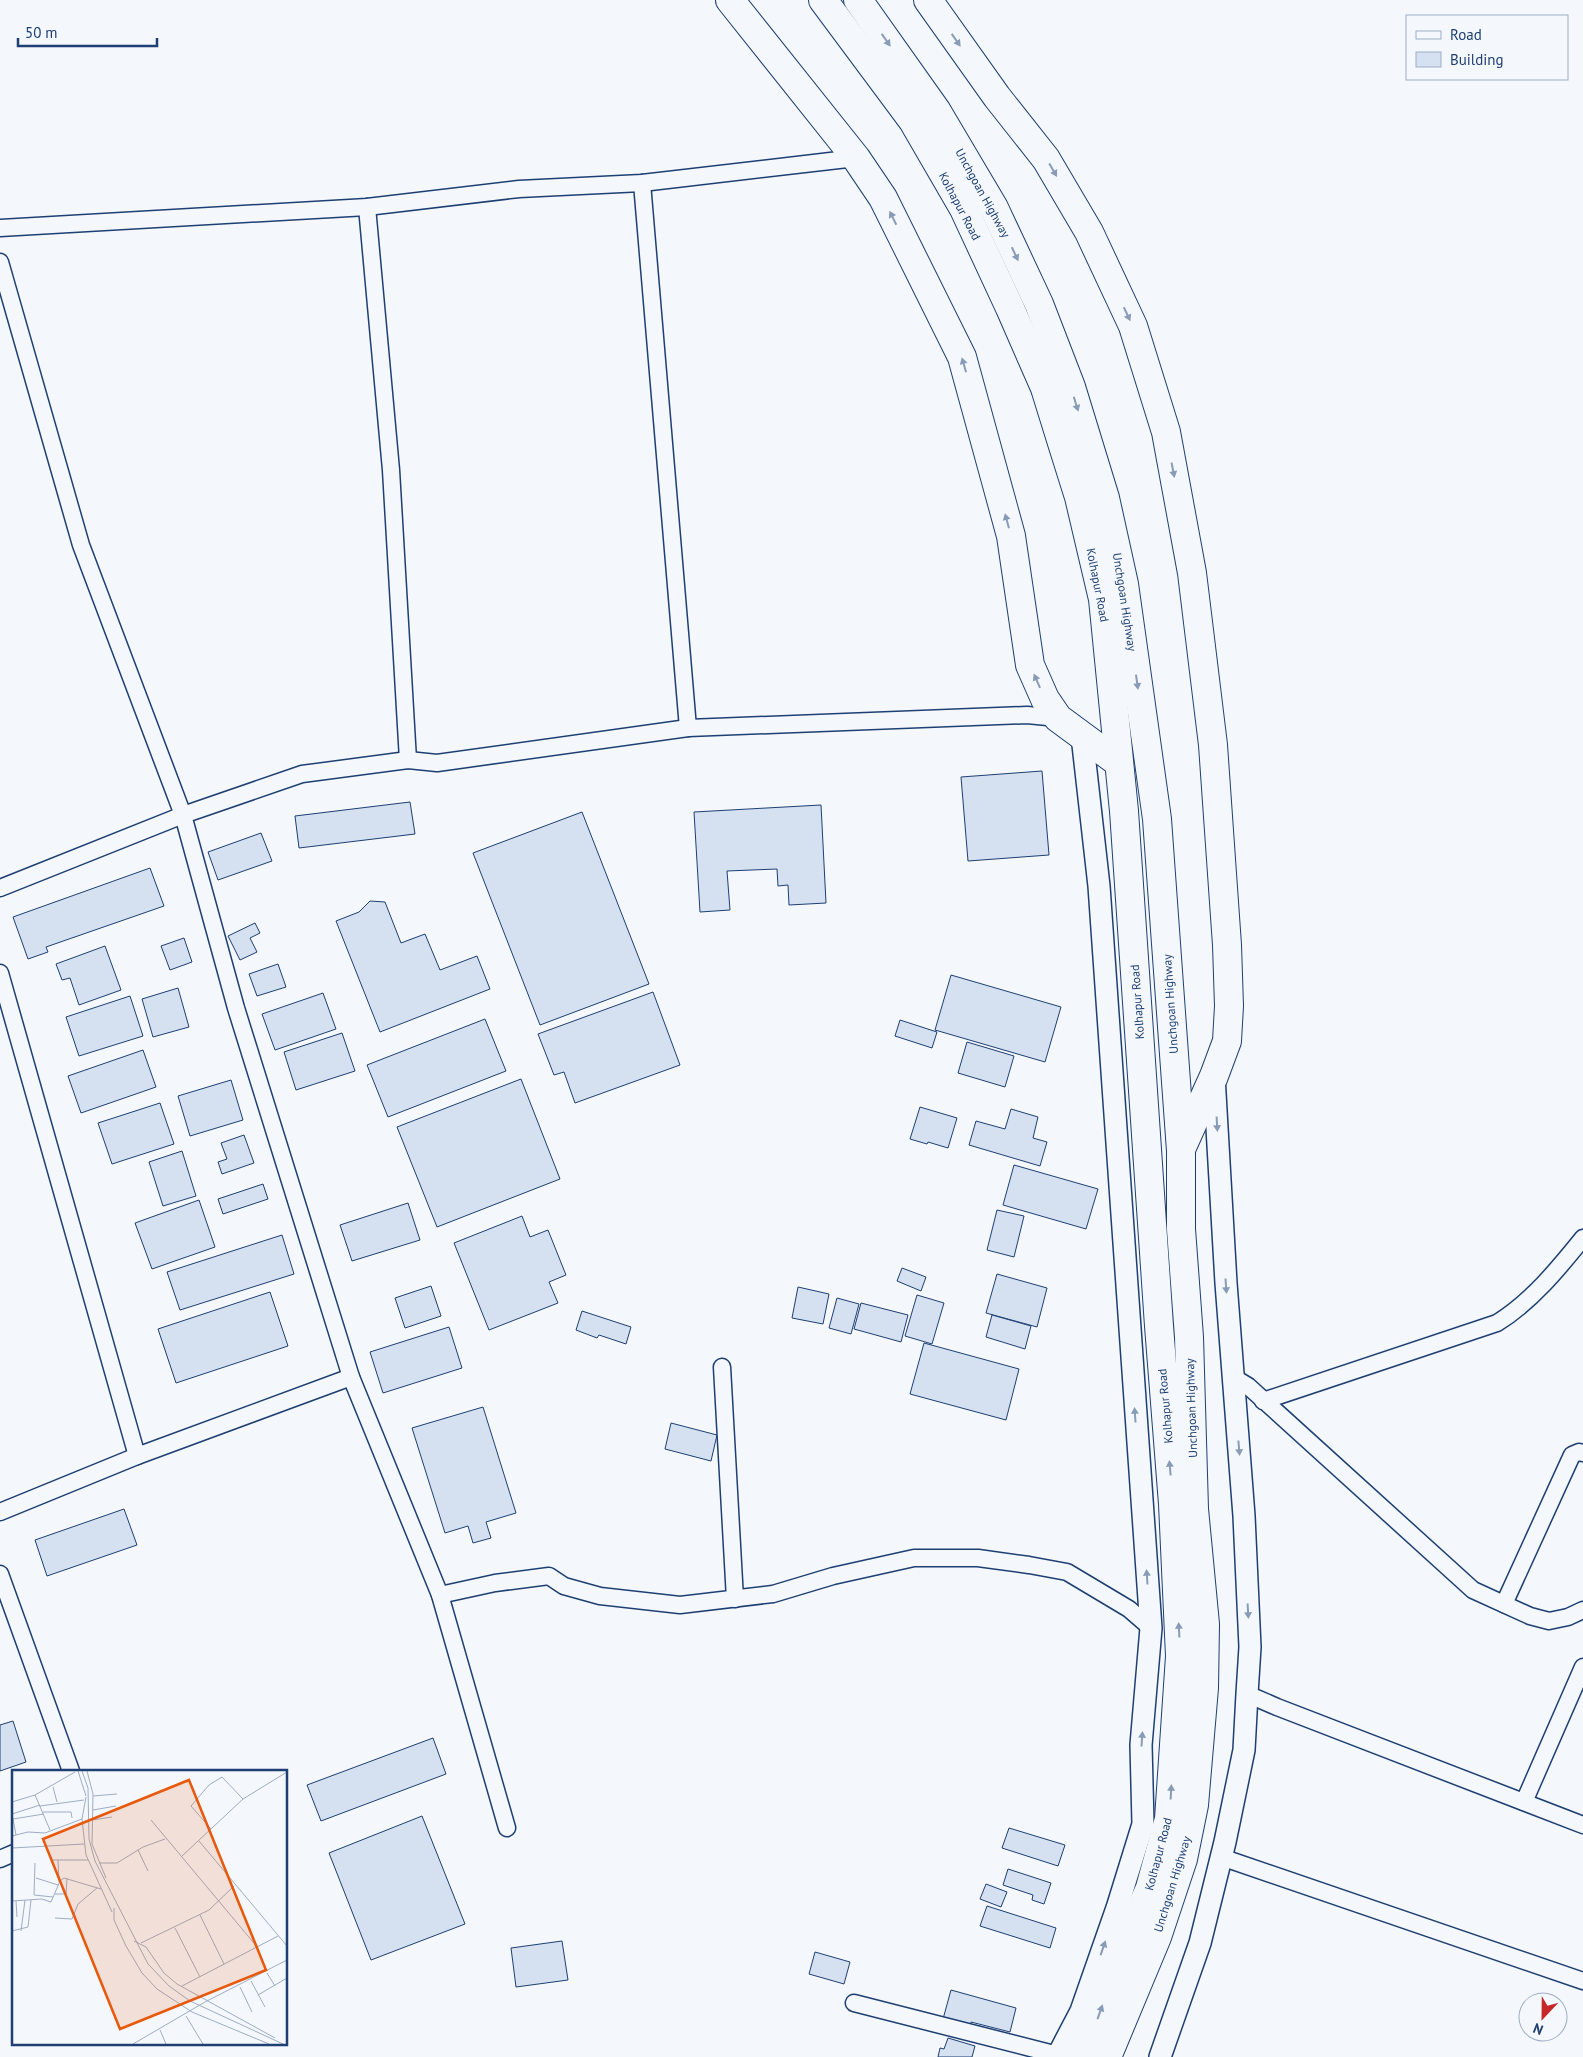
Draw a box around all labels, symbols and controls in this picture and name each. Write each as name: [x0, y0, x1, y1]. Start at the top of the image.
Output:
scale bar: [18, 15, 156, 47]
legend: [1406, 15, 1568, 80]
text: 50 m: [25, 23, 58, 42]
text: Road: [1450, 25, 1482, 44]
one-way arrow: [881, 33, 891, 47]
one-way arrow: [951, 33, 961, 47]
text: Building: [1450, 50, 1504, 69]
street label: Unchgoan Highway: [952, 146, 1014, 241]
one-way arrow: [1048, 164, 1057, 177]
street label: Kolhapur Road: [936, 169, 984, 243]
one-way arrow: [889, 211, 898, 226]
one-way arrow: [1011, 246, 1020, 261]
one-way arrow: [1124, 307, 1132, 321]
one-way arrow: [959, 357, 967, 372]
one-way arrow: [1073, 397, 1081, 412]
one-way arrow: [1169, 462, 1177, 478]
one-way arrow: [1003, 514, 1011, 529]
street label: Kolhapur Road: [1083, 547, 1113, 623]
street label: Unchgoan Highway: [1110, 552, 1140, 653]
one-way arrow: [1032, 674, 1040, 688]
one-way arrow: [1134, 674, 1142, 690]
street label: Unchgoan Highway: [1159, 953, 1181, 1054]
street label: Kolhapur Road: [1127, 964, 1147, 1040]
one-way arrow: [1213, 1116, 1221, 1132]
one-way arrow: [1222, 1279, 1230, 1295]
street label: Unchgoan Highway: [1182, 1358, 1200, 1458]
street label: Kolhapur Road: [1154, 1368, 1176, 1444]
one-way arrow: [1131, 1407, 1139, 1423]
one-way arrow: [1235, 1441, 1243, 1457]
one-way arrow: [1166, 1460, 1174, 1476]
one-way arrow: [1143, 1569, 1151, 1585]
one-way arrow: [1245, 1603, 1253, 1619]
one-way arrow: [1175, 1622, 1183, 1638]
one-way arrow: [1138, 1731, 1146, 1747]
inset map: [12, 1770, 288, 2044]
one-way arrow: [1167, 1784, 1175, 1800]
street label: Kolhapur Road: [1141, 1816, 1175, 1892]
street label: Unchgoan Highway: [1150, 1834, 1194, 1934]
one-way arrow: [1100, 1941, 1107, 1956]
north arrow: [1518, 1992, 1568, 2042]
one-way arrow: [1097, 2005, 1104, 2020]
text: N: [1530, 2019, 1546, 2039]

